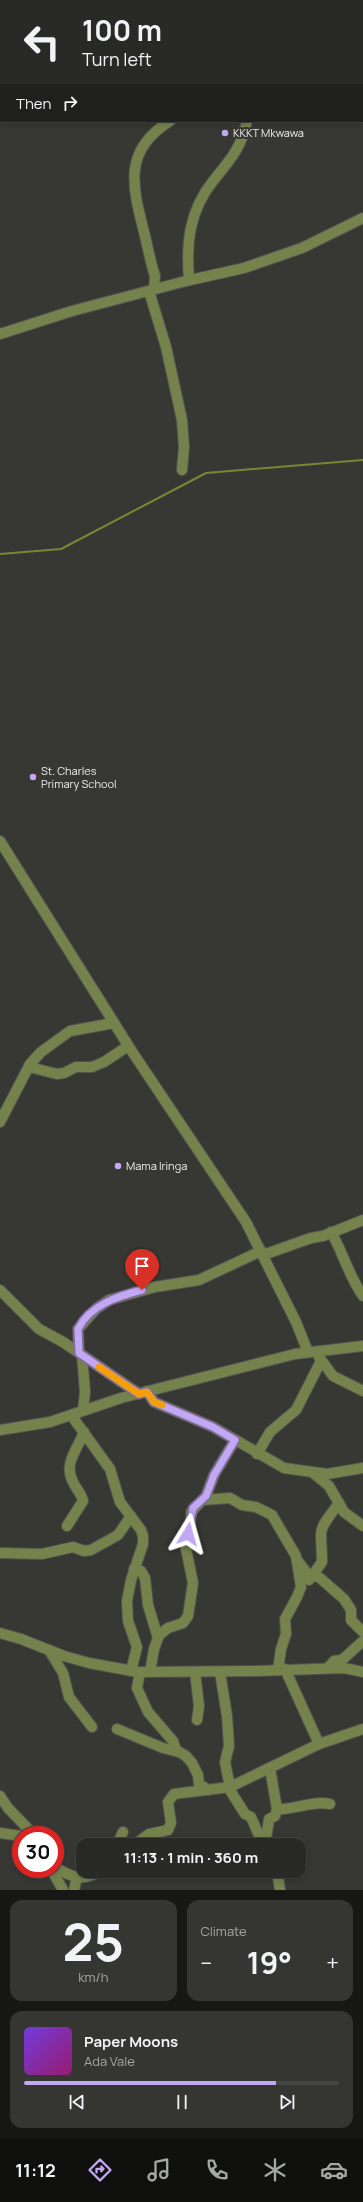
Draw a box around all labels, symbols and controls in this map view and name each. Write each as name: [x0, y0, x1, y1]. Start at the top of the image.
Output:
text: 100 m: [82, 11, 162, 49]
icon: left: [16, 16, 68, 68]
text: Turn left: [82, 47, 152, 71]
icon: right: [59, 92, 81, 114]
text: Then: [16, 93, 51, 114]
place label: KKKT Mkwawa: [233, 125, 304, 140]
marker: KKKT Mkwawa: [220, 128, 230, 138]
place label: St. Charles Primary School: [41, 763, 117, 791]
marker: St. Charles Primary School: [28, 772, 38, 782]
place label: Mama Iringa: [126, 1158, 187, 1173]
marker: Mama Iringa: [113, 1161, 123, 1171]
pin: [125, 1249, 159, 1290]
icon: arrive: [131, 1255, 153, 1277]
position arrow: [167, 1513, 209, 1555]
speed limit sign: 30: [12, 1826, 64, 1878]
text: 11:13 · 1 min · 360 m: [124, 1847, 258, 1868]
text: 25: [63, 1906, 124, 1977]
text: Climate: [201, 1922, 247, 1940]
text: 19°: [247, 1942, 292, 1983]
text: −: [201, 1948, 212, 1978]
text: +: [326, 1948, 339, 1978]
text: km/h: [78, 1968, 108, 1986]
text: Paper Moons: [84, 2031, 178, 2052]
text: Ada Vale: [84, 2052, 135, 2070]
icon: previous: [66, 2091, 88, 2113]
icon: pause: [171, 2091, 193, 2113]
icon: next: [276, 2091, 298, 2113]
icon: directions: [86, 2156, 114, 2184]
icon: music: [145, 2156, 173, 2184]
icon: phone: [203, 2156, 231, 2184]
icon: climate: [261, 2156, 289, 2184]
icon: car: [320, 2156, 348, 2184]
text: 11:12: [15, 2158, 56, 2182]

